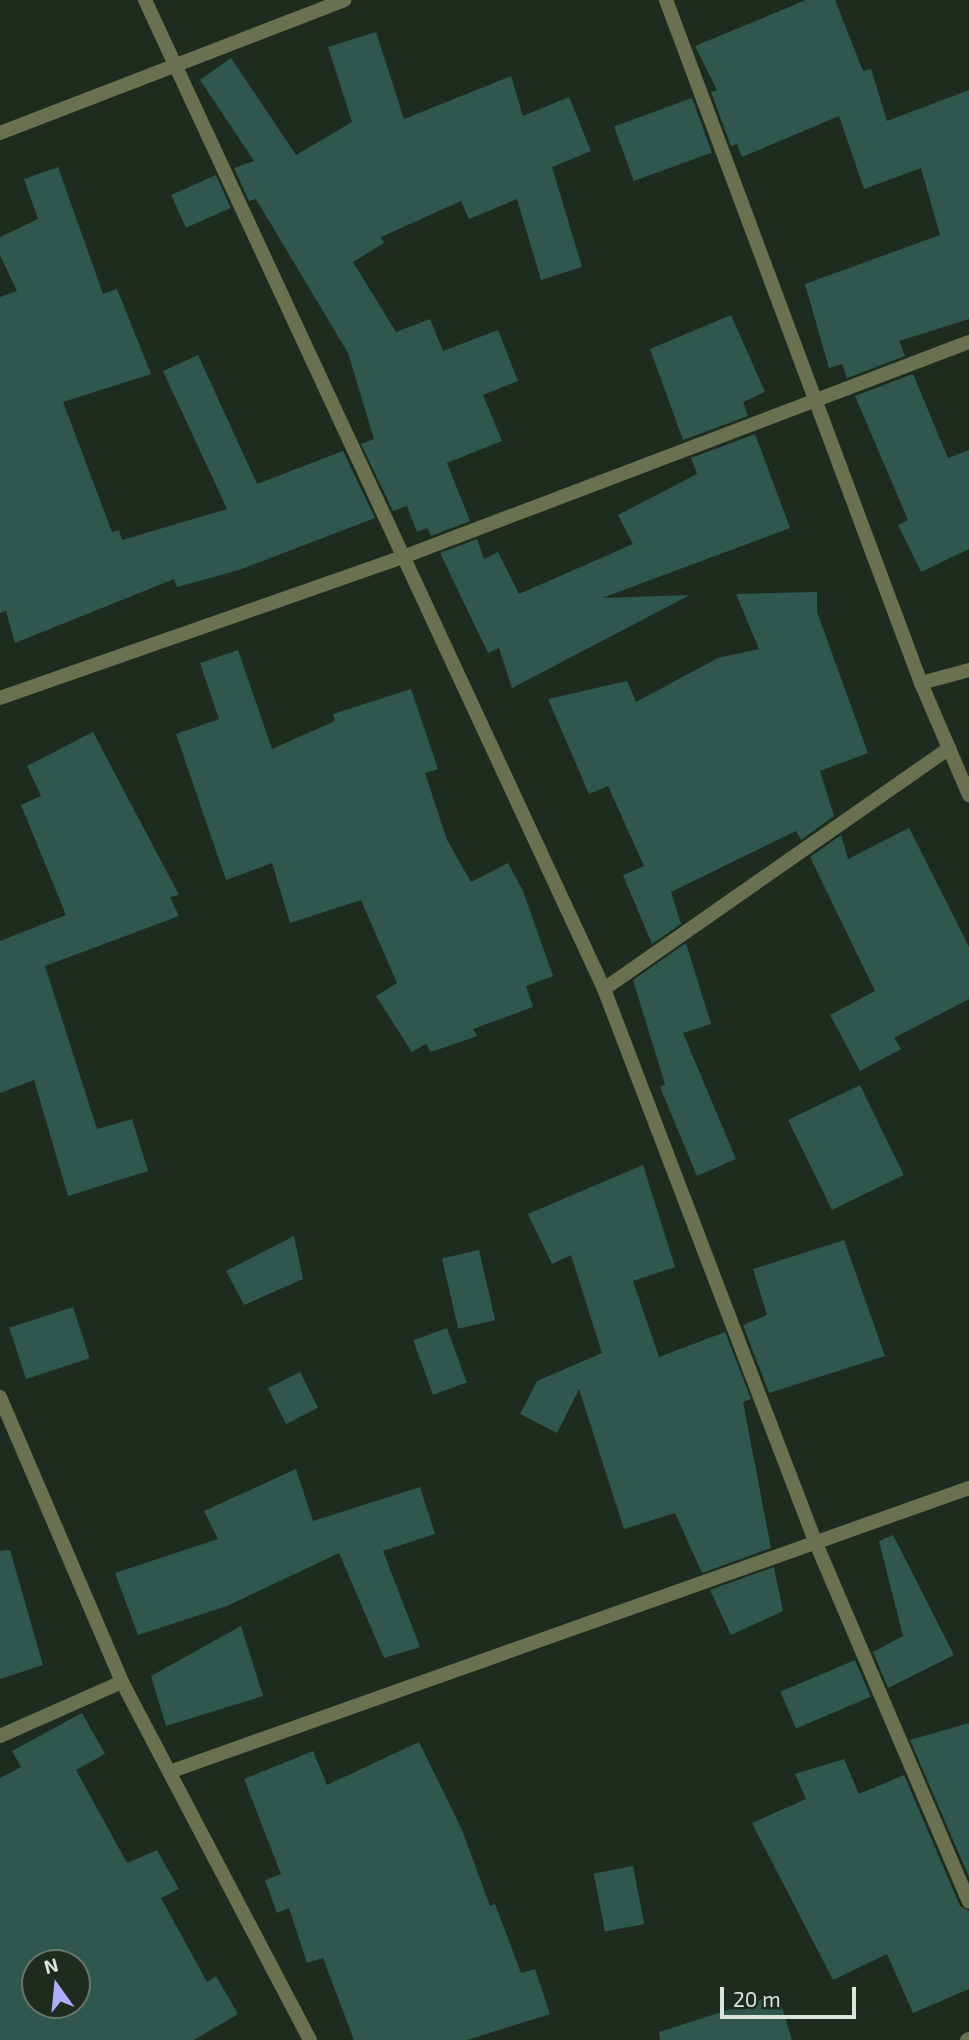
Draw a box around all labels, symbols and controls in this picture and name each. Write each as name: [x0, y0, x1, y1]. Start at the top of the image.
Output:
north arrow: [21, 1949, 91, 2019]
text: N: [41, 1952, 61, 1978]
scale bar: [724, 1974, 860, 2018]
text: 20 m: [733, 1986, 781, 2011]

